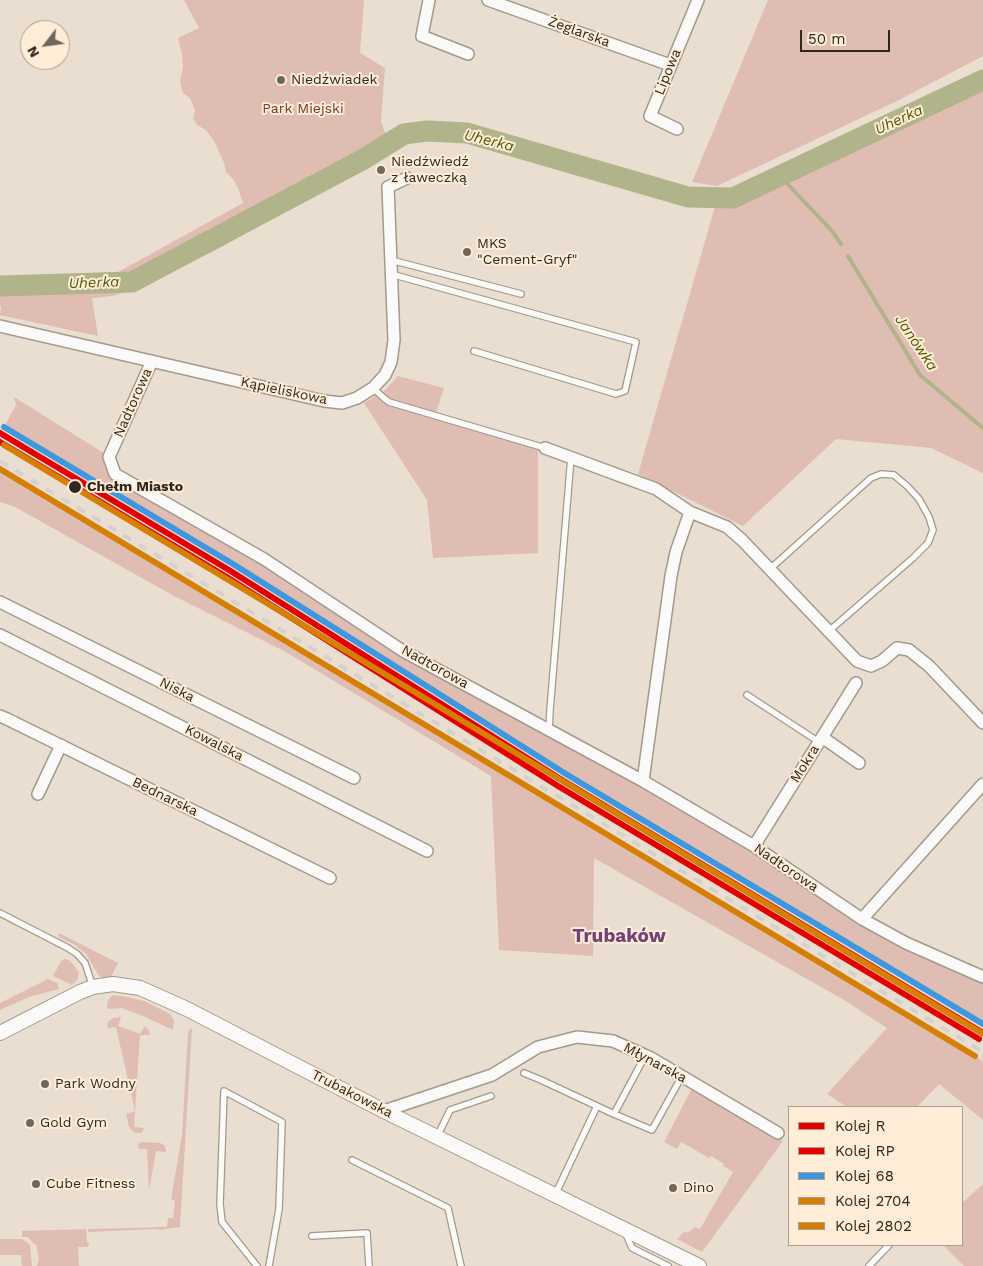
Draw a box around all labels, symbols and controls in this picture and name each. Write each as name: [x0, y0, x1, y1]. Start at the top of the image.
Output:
street label: Żeglarska: [546, 13, 612, 51]
north arrow: [20, 20, 70, 70]
scale bar: [803, 20, 893, 52]
text: 50 m: [808, 30, 845, 48]
text: N: [23, 44, 42, 60]
street label: Lipowa: [651, 46, 685, 98]
place label: Niedźwiadek: [291, 72, 377, 88]
marker: Niedźwiadek: [275, 74, 287, 86]
park label: Park Miejski: [262, 101, 344, 117]
water label: Uherka: [872, 101, 926, 139]
water label: Uherka: [462, 126, 516, 156]
place label: Niedźwiedź z ławeczką: [391, 154, 469, 186]
marker: Niedźwiedź z ławeczką: [375, 164, 387, 176]
place label: MKS "Cement-Gryf": [477, 236, 577, 268]
marker: MKS "Cement-Gryf": [461, 246, 473, 258]
water label: Uherka: [68, 273, 120, 293]
water label: Janówka: [891, 312, 941, 374]
street label: Nadtorowa: [110, 366, 156, 440]
street label: Kąpieliskowa: [239, 374, 329, 408]
marker: Chełm Miasto: [67, 479, 83, 495]
place label: Chełm Miasto: [87, 479, 183, 495]
street label: Nadtorowa: [398, 642, 472, 692]
street label: Niska: [157, 674, 197, 706]
street label: Kowalska: [182, 721, 246, 765]
street label: Mokra: [787, 742, 823, 786]
street label: Bednarska: [129, 774, 201, 820]
street label: Nadtorowa: [751, 840, 821, 896]
district label: Trubaków: [572, 925, 666, 947]
street label: Młynarska: [620, 1039, 690, 1087]
street label: Trubakowska: [309, 1066, 395, 1122]
place label: Park Wodny: [55, 1076, 136, 1092]
marker: Park Wodny: [39, 1078, 51, 1090]
legend: [788, 1106, 963, 1246]
place label: Gold Gym: [40, 1115, 107, 1131]
marker: Gold Gym: [24, 1117, 36, 1129]
text: Kolej R: [835, 1117, 886, 1135]
text: Kolej RP: [835, 1142, 895, 1160]
text: Kolej 68: [835, 1167, 894, 1185]
place label: Cube Fitness: [46, 1176, 136, 1192]
marker: Cube Fitness: [30, 1178, 42, 1190]
place label: Dino: [683, 1180, 714, 1196]
marker: Dino: [667, 1182, 679, 1194]
text: Kolej 2704: [835, 1192, 911, 1210]
text: Kolej 2802: [835, 1217, 912, 1235]

